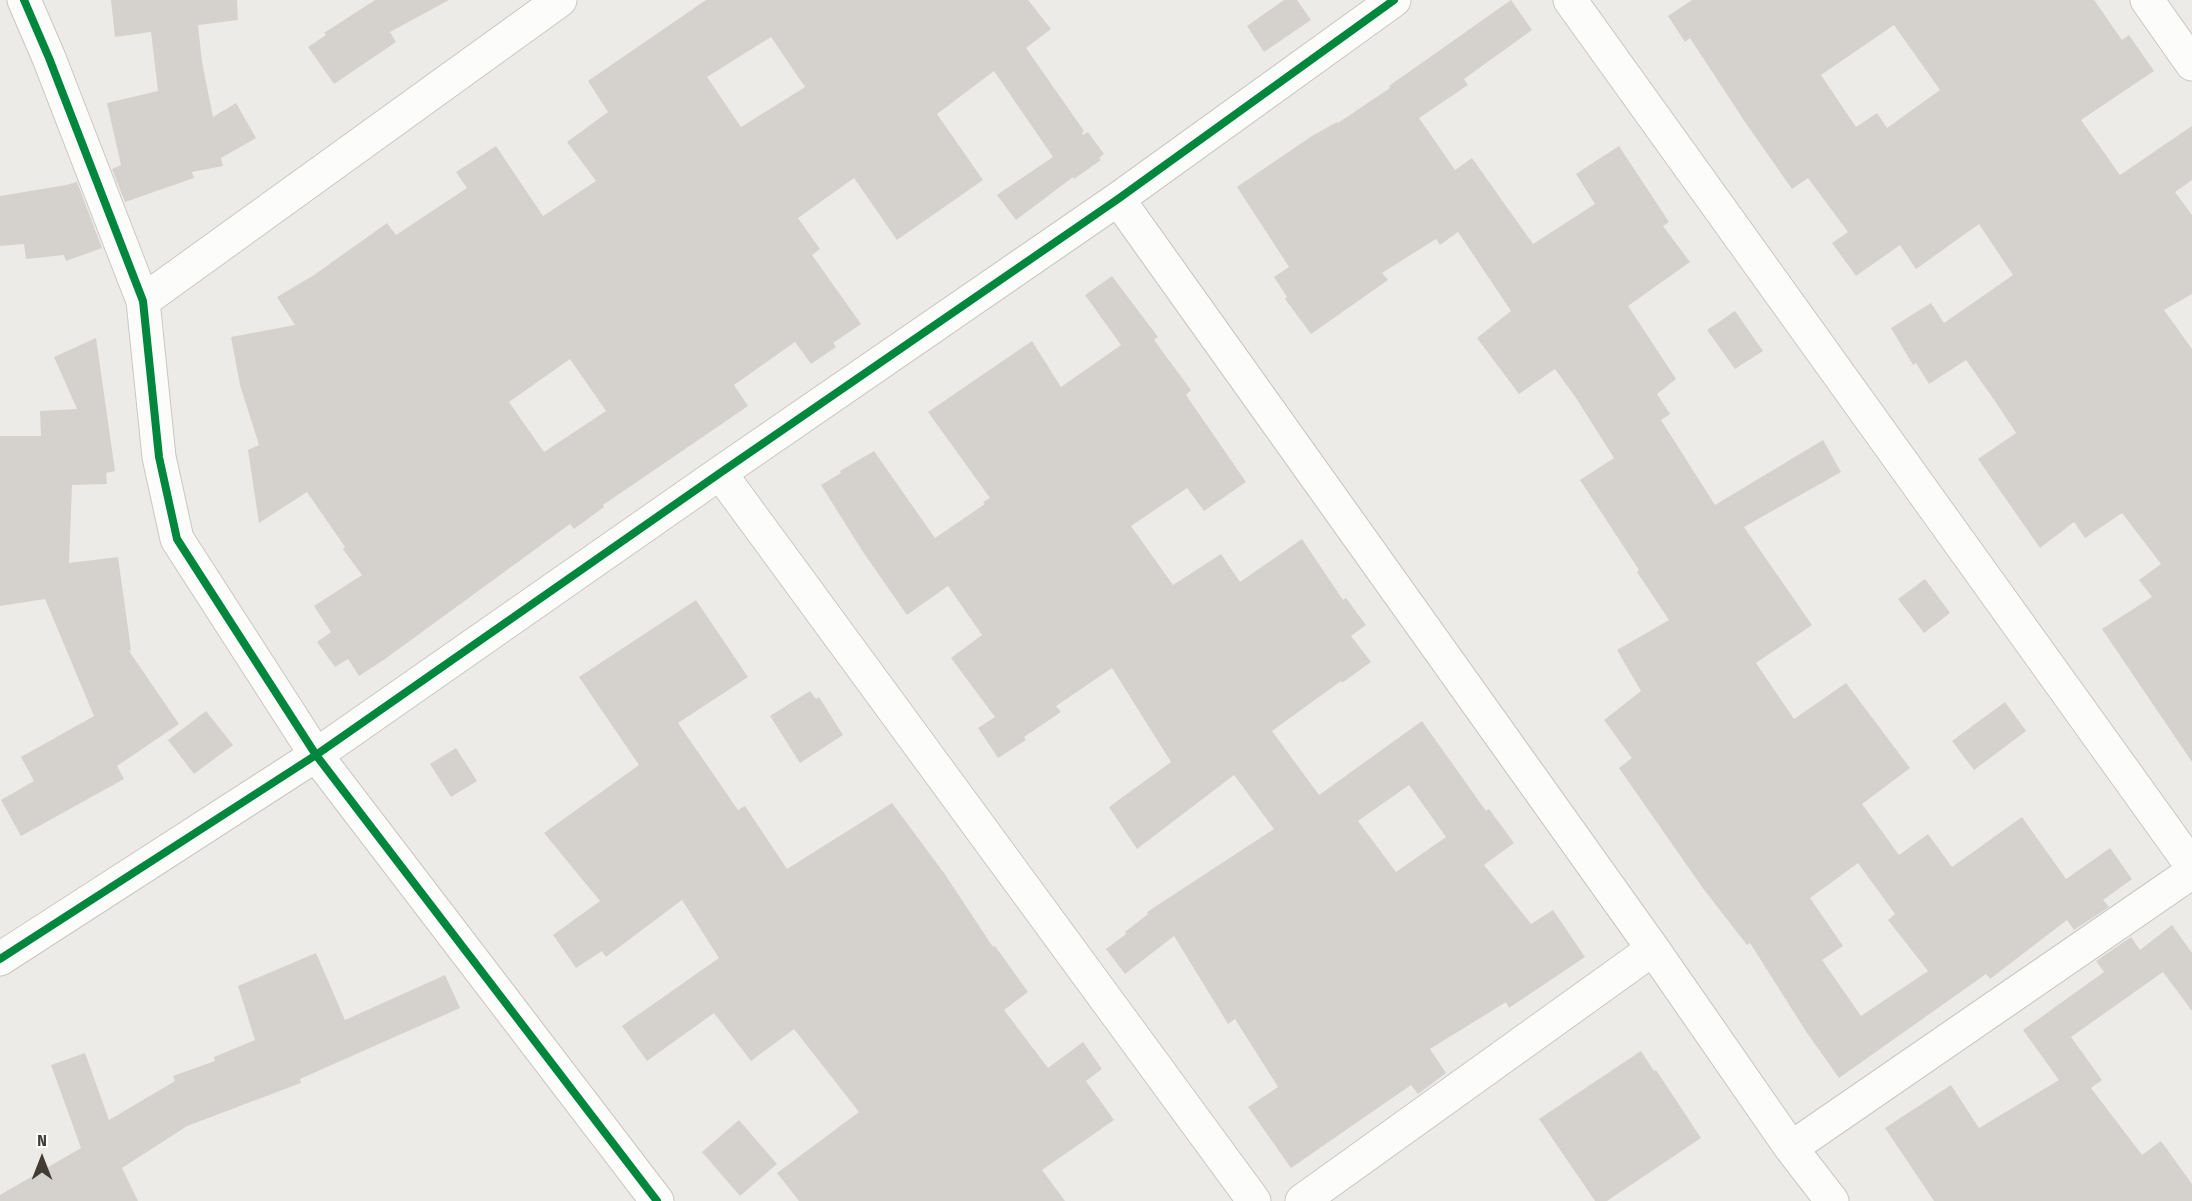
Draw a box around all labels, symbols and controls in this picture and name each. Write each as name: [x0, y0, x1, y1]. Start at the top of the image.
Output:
north arrow: [12, 1129, 72, 1189]
text: N: [37, 1131, 47, 1150]

